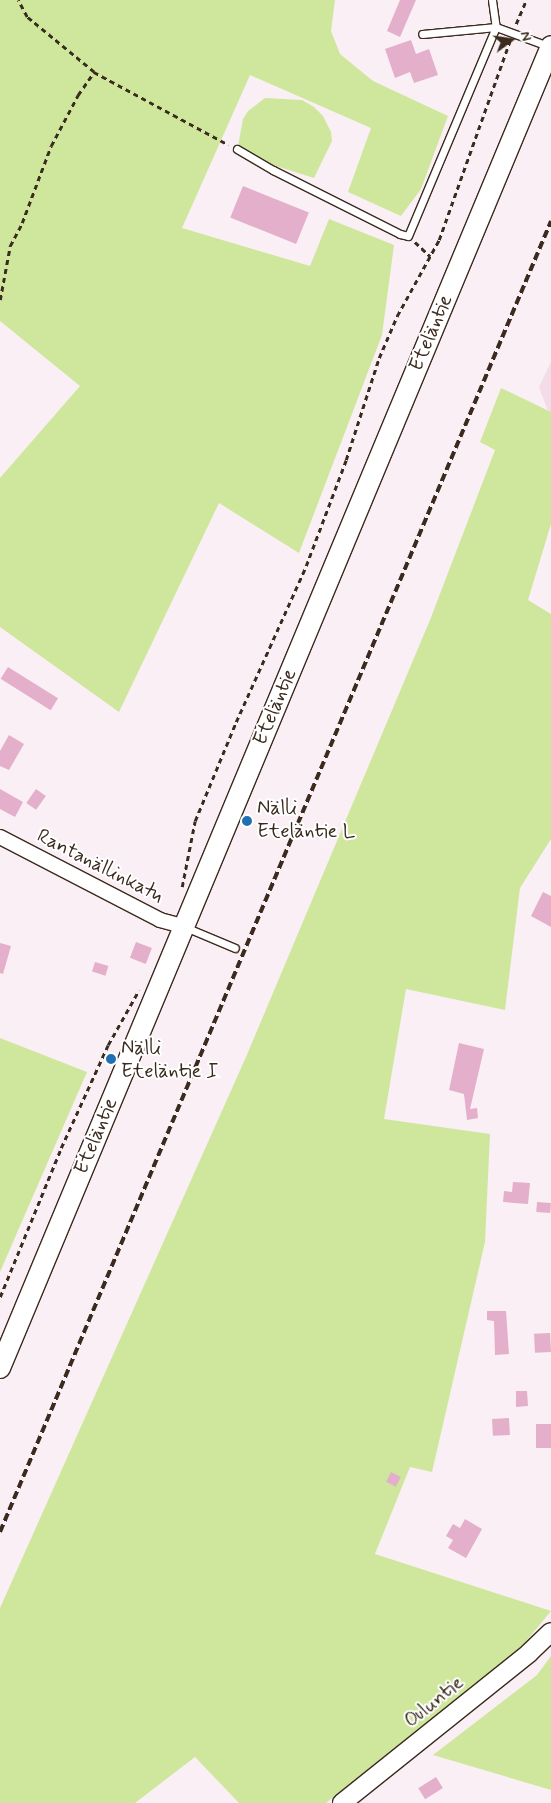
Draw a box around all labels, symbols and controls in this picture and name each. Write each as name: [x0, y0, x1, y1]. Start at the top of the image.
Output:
north arrow: [486, 15, 536, 65]
text: N: [516, 30, 535, 43]
street label: Eteläntie: [404, 291, 458, 375]
street label: Eteläntie: [248, 665, 302, 749]
place label: Nälli Eteläntie L: [257, 797, 355, 844]
marker: Nälli Eteläntie L: [241, 815, 253, 827]
street label: Rantanällinkatu: [33, 824, 167, 908]
place label: Nälli Eteläntie I: [121, 1036, 217, 1083]
marker: Nälli Eteläntie I: [105, 1053, 117, 1065]
street label: Eteläntie: [69, 1094, 123, 1178]
street label: Ouluntie: [400, 1671, 468, 1733]

